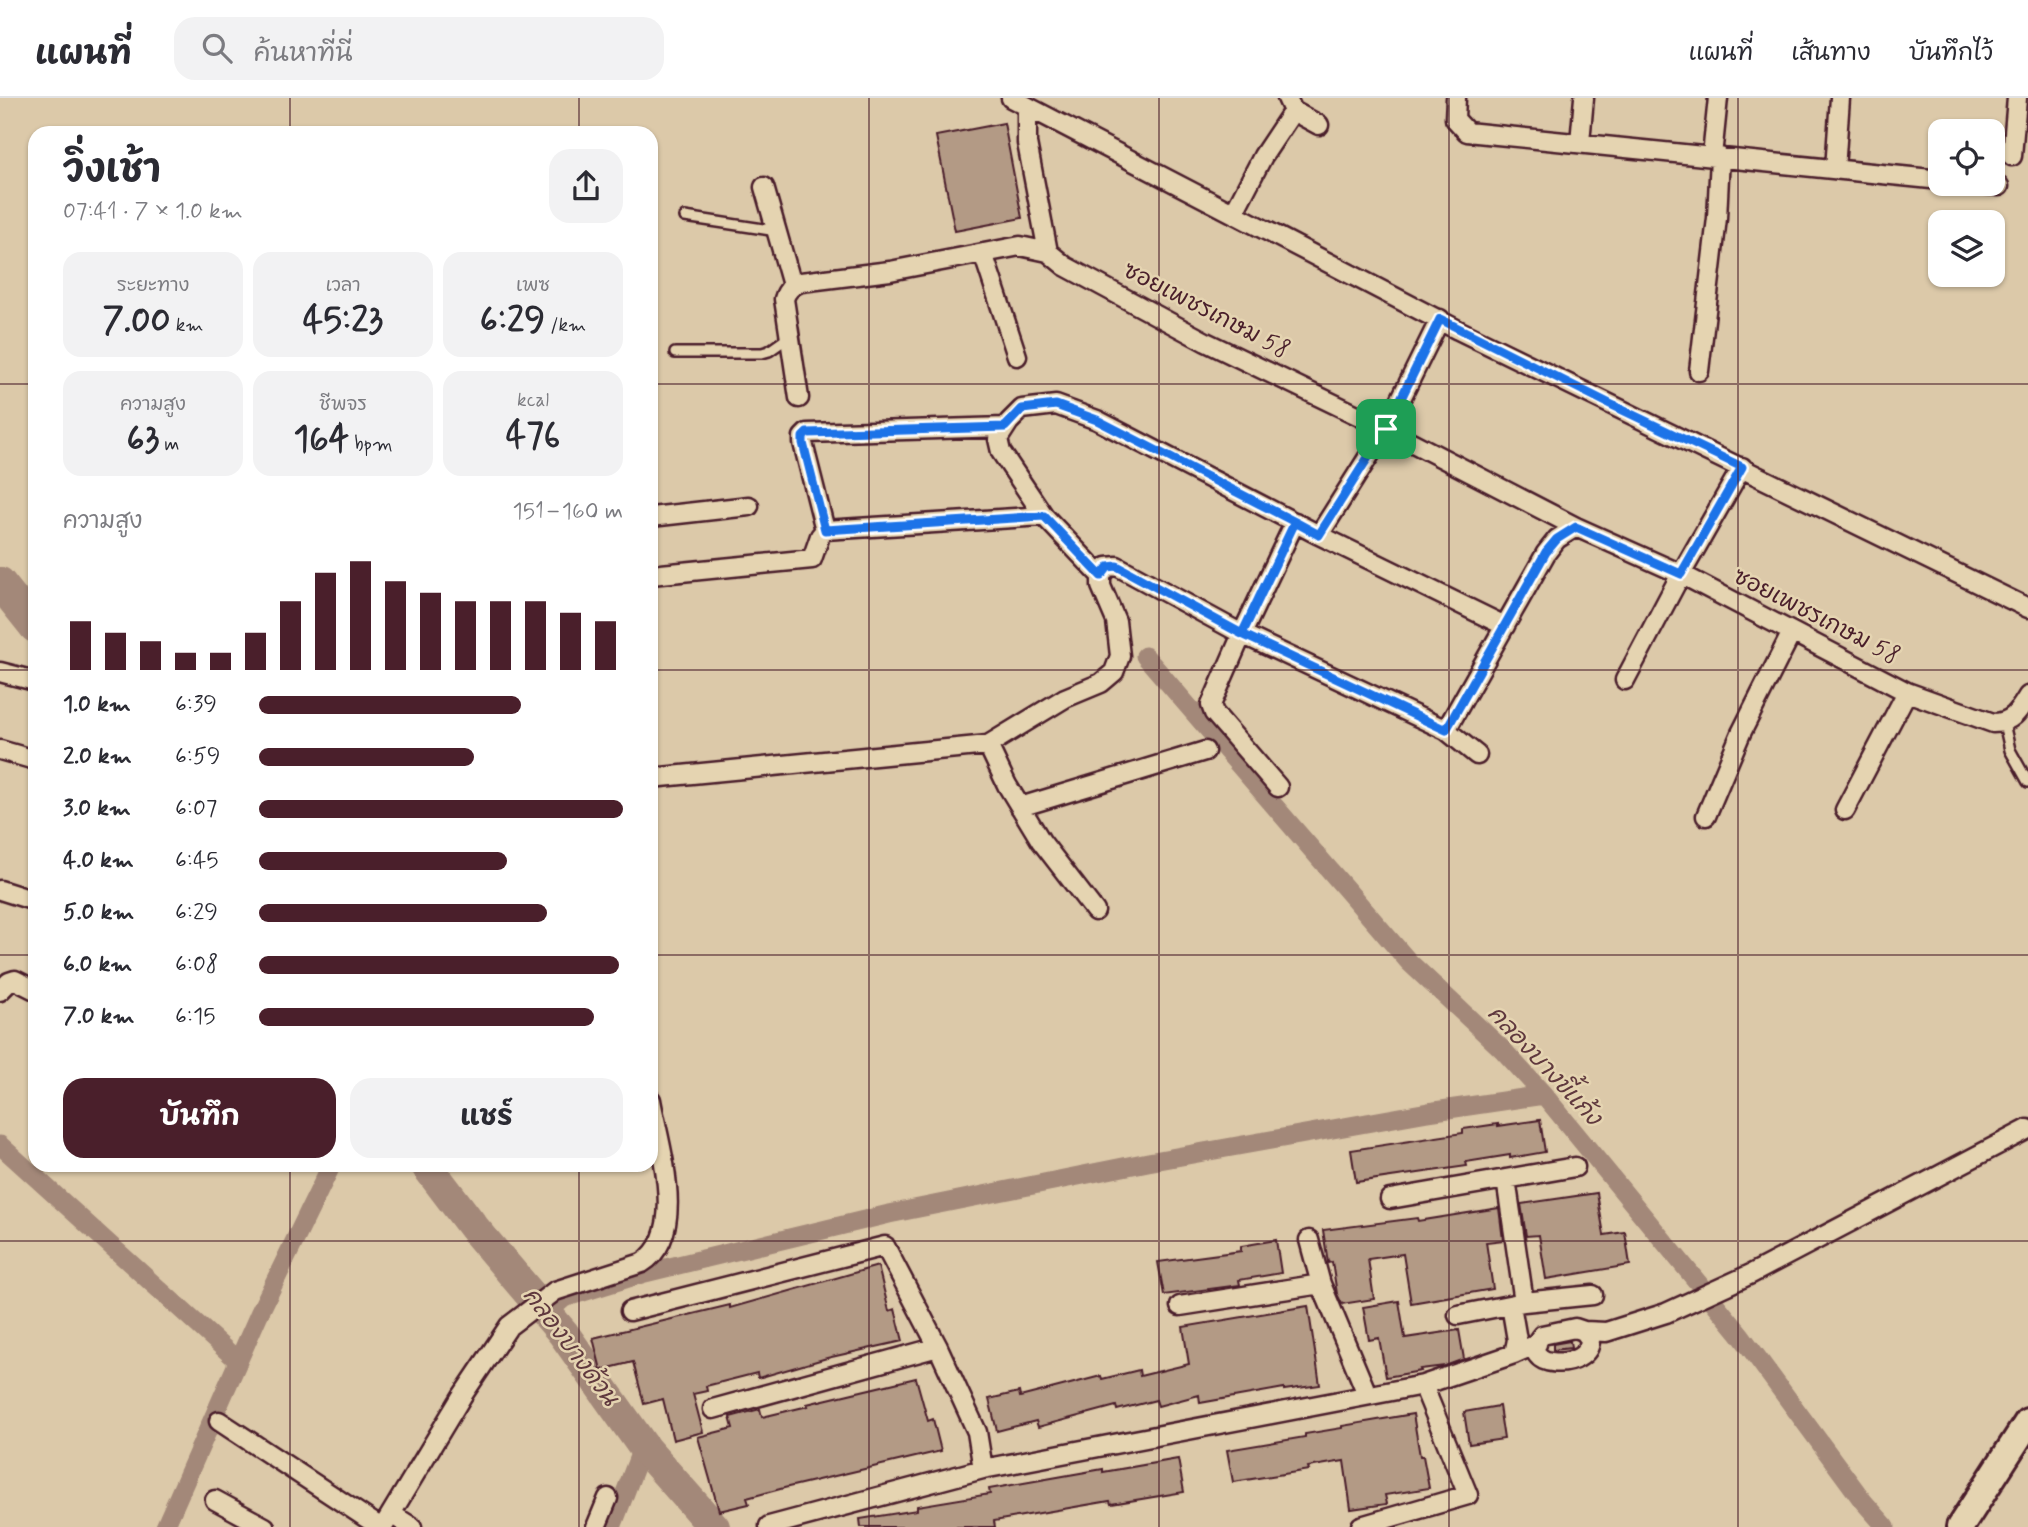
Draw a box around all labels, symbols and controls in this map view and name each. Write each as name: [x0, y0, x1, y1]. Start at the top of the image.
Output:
search box: [174, 17, 664, 80]
icon: search: [198, 29, 236, 67]
text: แผนที่: [35, 33, 132, 77]
text: ค้นหาที่นี่: [254, 37, 353, 71]
text: แผนที่: [1688, 38, 1753, 69]
text: เส้นทาง: [1791, 38, 1871, 69]
text: บันทึกไว้: [1909, 38, 1993, 69]
map controls: [1928, 119, 2005, 287]
button: locate: [1928, 119, 2005, 196]
text: วิ่งเช้า: [63, 146, 161, 195]
button: share: [549, 149, 623, 223]
text: 07:41 · 7 × 1.0 km: [63, 197, 243, 227]
button: layers: [1928, 210, 2005, 287]
street label: ซอยเพชรเกษม 58: [1118, 256, 1294, 366]
text: ระยะทาง: [117, 273, 189, 298]
text: เวลา: [325, 273, 361, 298]
text: เพซ: [516, 273, 550, 298]
text: 7.00: [103, 298, 171, 344]
text: 45:23: [303, 298, 383, 344]
text: 6:29: [480, 298, 545, 344]
text: km: [171, 313, 203, 338]
text: /km: [545, 313, 586, 338]
text: kcal: [517, 388, 549, 413]
text: ความสูง: [120, 392, 186, 417]
text: ชีพจร: [319, 392, 367, 417]
pin: [1356, 399, 1416, 459]
icon: arrive: [1367, 410, 1405, 448]
text: 476: [506, 413, 560, 459]
text: 63: [127, 417, 159, 463]
text: 164: [293, 417, 349, 463]
text: m: [159, 432, 180, 457]
text: bpm: [349, 432, 393, 457]
text: 151–160 m: [512, 497, 623, 527]
text: ความสูง: [63, 507, 142, 537]
street label: ซอยเพชรเกษม 58: [1728, 562, 1904, 672]
text: 1.0 km: [63, 690, 131, 720]
text: 6:39: [175, 690, 217, 720]
text: 2.0 km: [63, 742, 132, 772]
text: 6:59: [175, 742, 220, 772]
text: 3.0 km: [63, 794, 131, 824]
text: 6:07: [175, 794, 217, 824]
text: 4.0 km: [63, 846, 134, 876]
text: 6:45: [175, 846, 219, 876]
text: 5.0 km: [63, 898, 134, 928]
text: 6:29: [175, 898, 218, 928]
text: 6.0 km: [63, 950, 132, 980]
text: 6:08: [175, 950, 218, 980]
water label: คลองบางขี้แก้ง: [1480, 994, 1615, 1134]
text: 7.0 km: [63, 1002, 134, 1032]
text: 6:15: [175, 1002, 215, 1032]
button: บันทึก: [63, 1078, 336, 1158]
button: แชร์: [350, 1078, 623, 1158]
water label: คลองบางด้วน: [515, 1281, 627, 1414]

